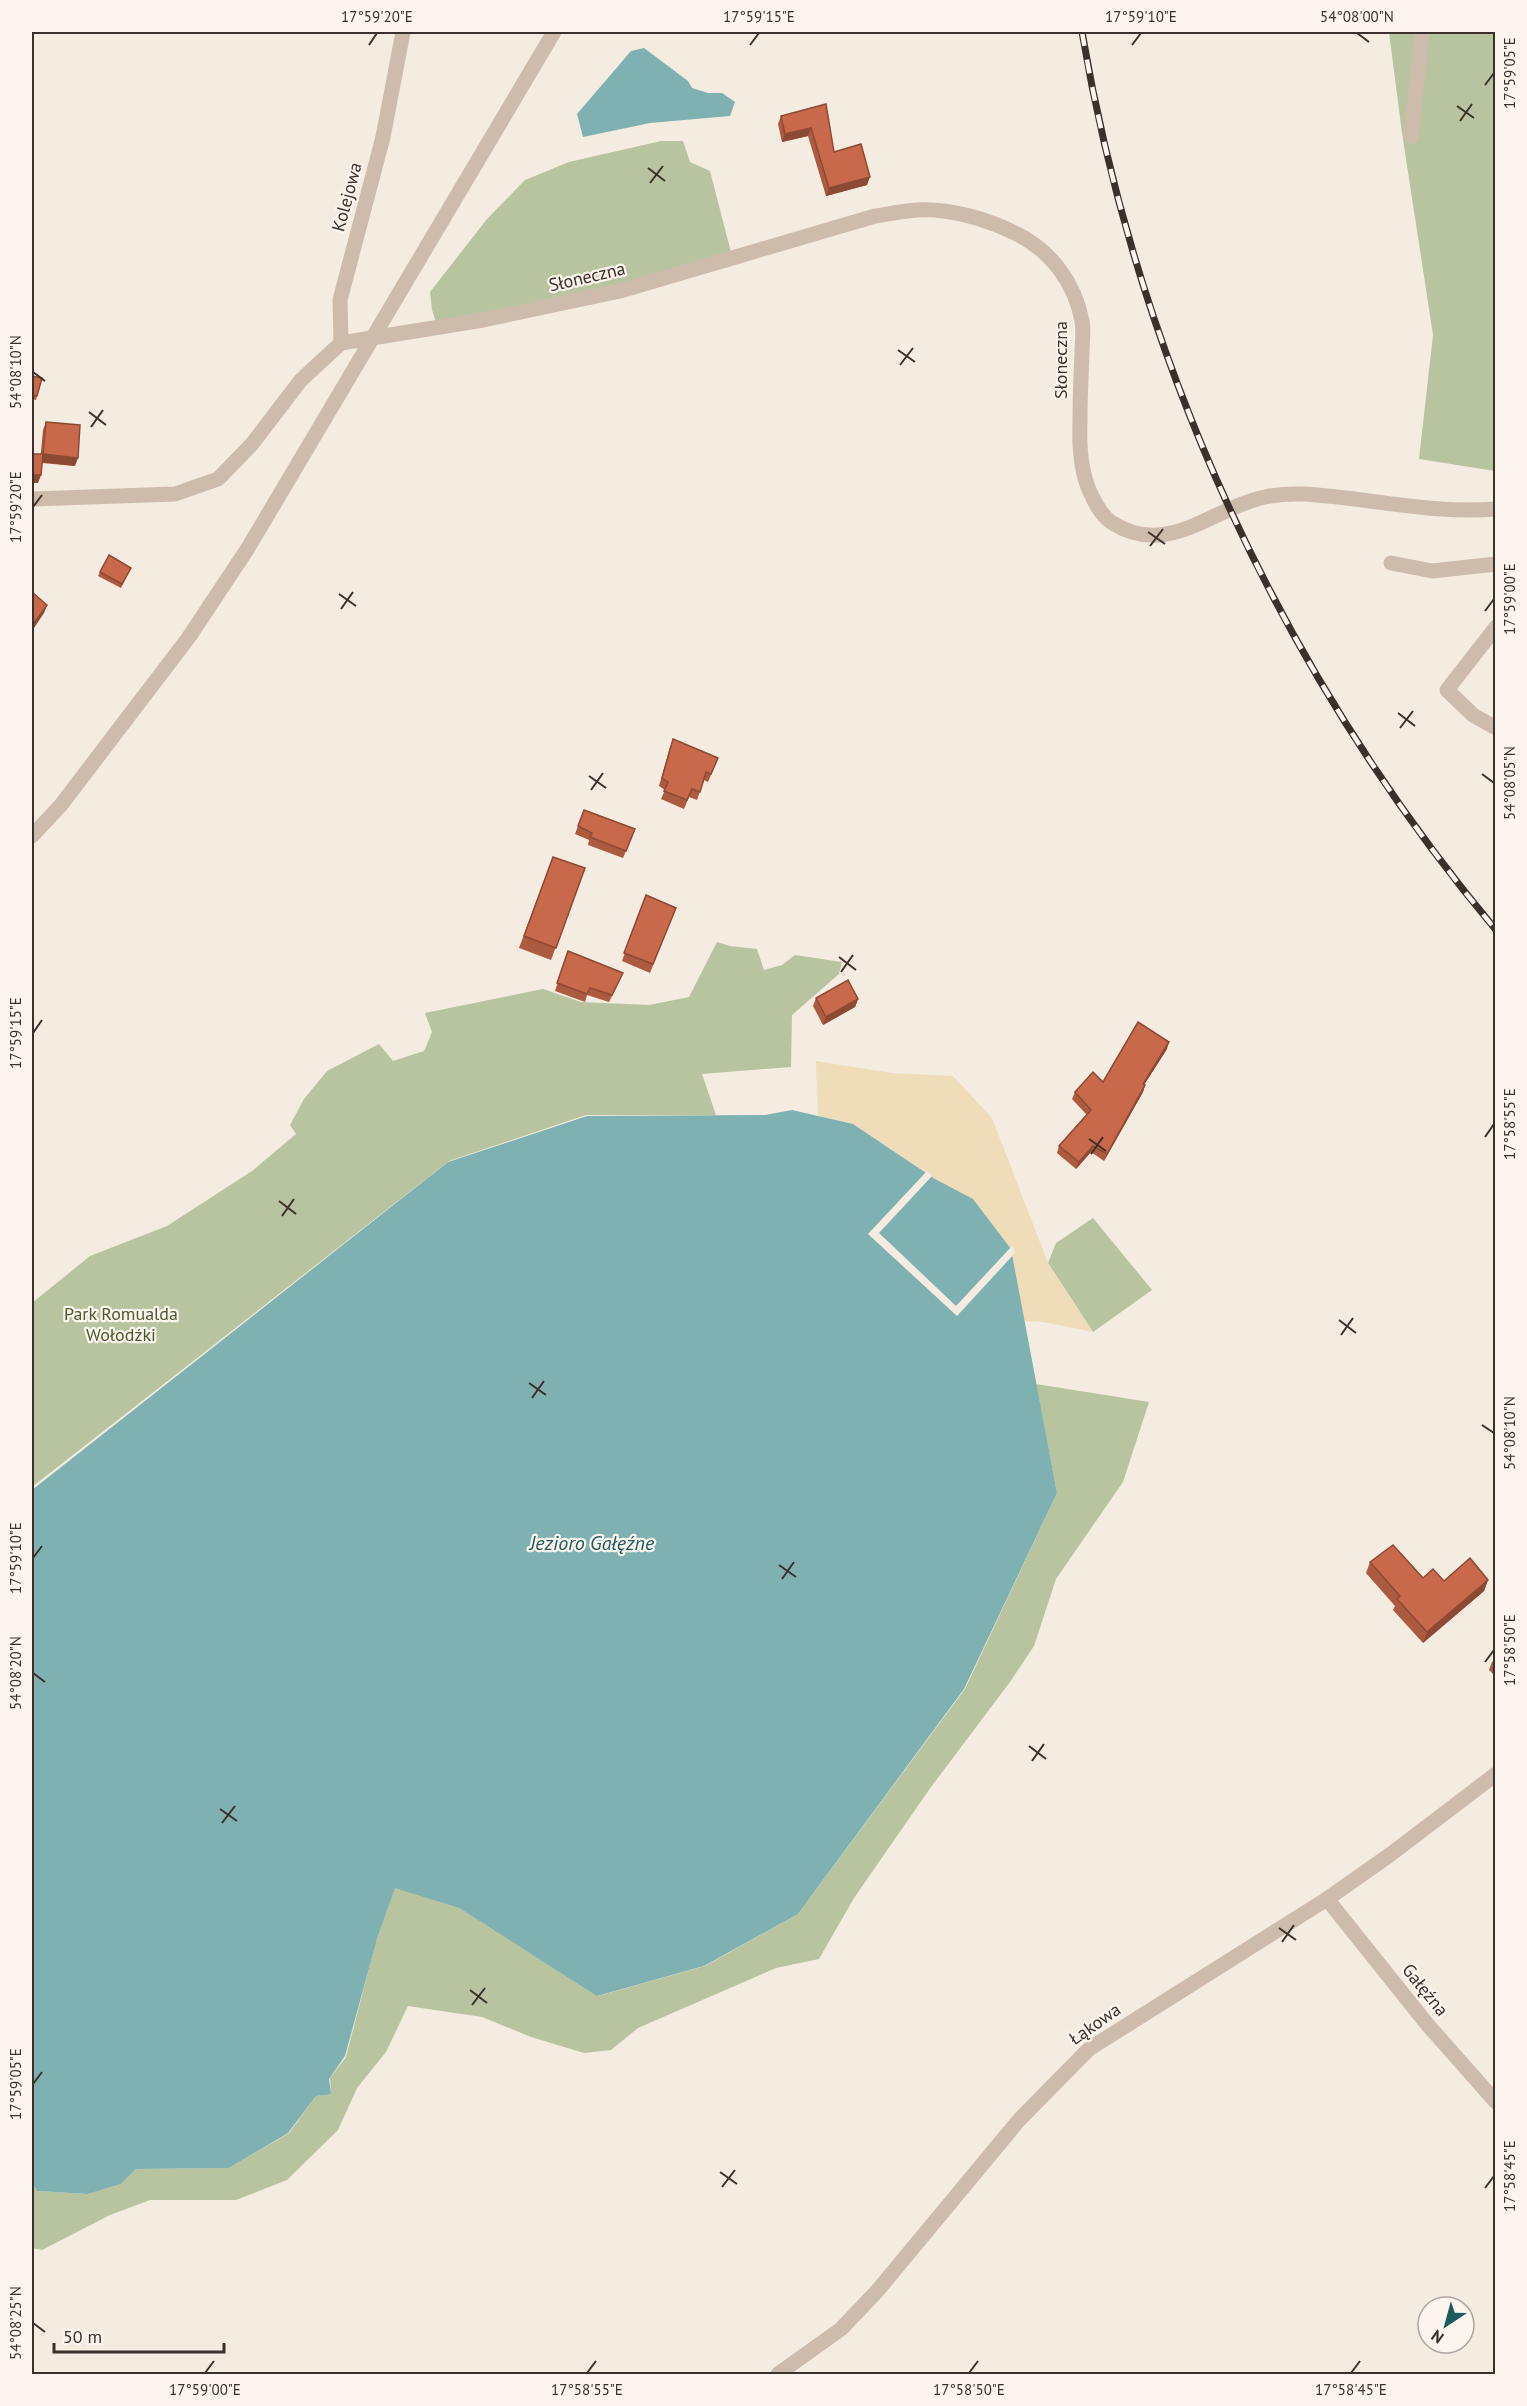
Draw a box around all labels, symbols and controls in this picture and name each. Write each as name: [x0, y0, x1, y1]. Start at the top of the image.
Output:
text: 17°59'20"E: [341, 7, 413, 26]
text: 17°59'15"E: [723, 7, 795, 26]
text: 17°59'10"E: [1105, 7, 1177, 26]
text: 54°08'00"N: [1320, 7, 1394, 26]
text: 17°59'05"E: [1500, 37, 1519, 109]
street label: Kolejowa: [326, 160, 367, 234]
street label: Słoneczna: [546, 257, 627, 296]
street label: Słoneczna: [1049, 321, 1072, 399]
text: 54°08'10"N: [6, 335, 25, 409]
text: 17°59'20"E: [6, 471, 25, 543]
text: 17°59'00"E: [1500, 563, 1519, 635]
text: 54°08'05"N: [1500, 746, 1519, 820]
text: 17°59'15"E: [6, 997, 25, 1069]
text: 17°58'55"E: [1500, 1088, 1519, 1160]
park label: Park Romualda Wołodźki: [64, 1302, 178, 1346]
text: 54°08'10"N: [1500, 1396, 1519, 1470]
text: 17°59'10"E: [6, 1522, 25, 1594]
water label: Jezioro Gałęźne: [528, 1530, 655, 1556]
text: 17°58'50"E: [1500, 1614, 1519, 1686]
text: 54°08'20"N: [6, 1636, 25, 1710]
street label: Gałęźna: [1397, 1959, 1454, 2021]
street label: Łąkowa: [1064, 1998, 1125, 2050]
text: 17°59'05"E: [6, 2048, 25, 2120]
text: 17°58'45"E: [1500, 2140, 1519, 2212]
text: 54°08'25"N: [6, 2286, 25, 2360]
north arrow: [1416, 2295, 1476, 2355]
scale bar: [54, 2316, 224, 2354]
text: 50 m: [63, 2325, 102, 2348]
text: N: [1427, 2326, 1447, 2348]
text: 17°59'00"E: [169, 2380, 241, 2399]
text: 17°58'55"E: [551, 2380, 623, 2399]
text: 17°58'50"E: [933, 2380, 1005, 2399]
text: 17°58'45"E: [1315, 2380, 1387, 2399]

